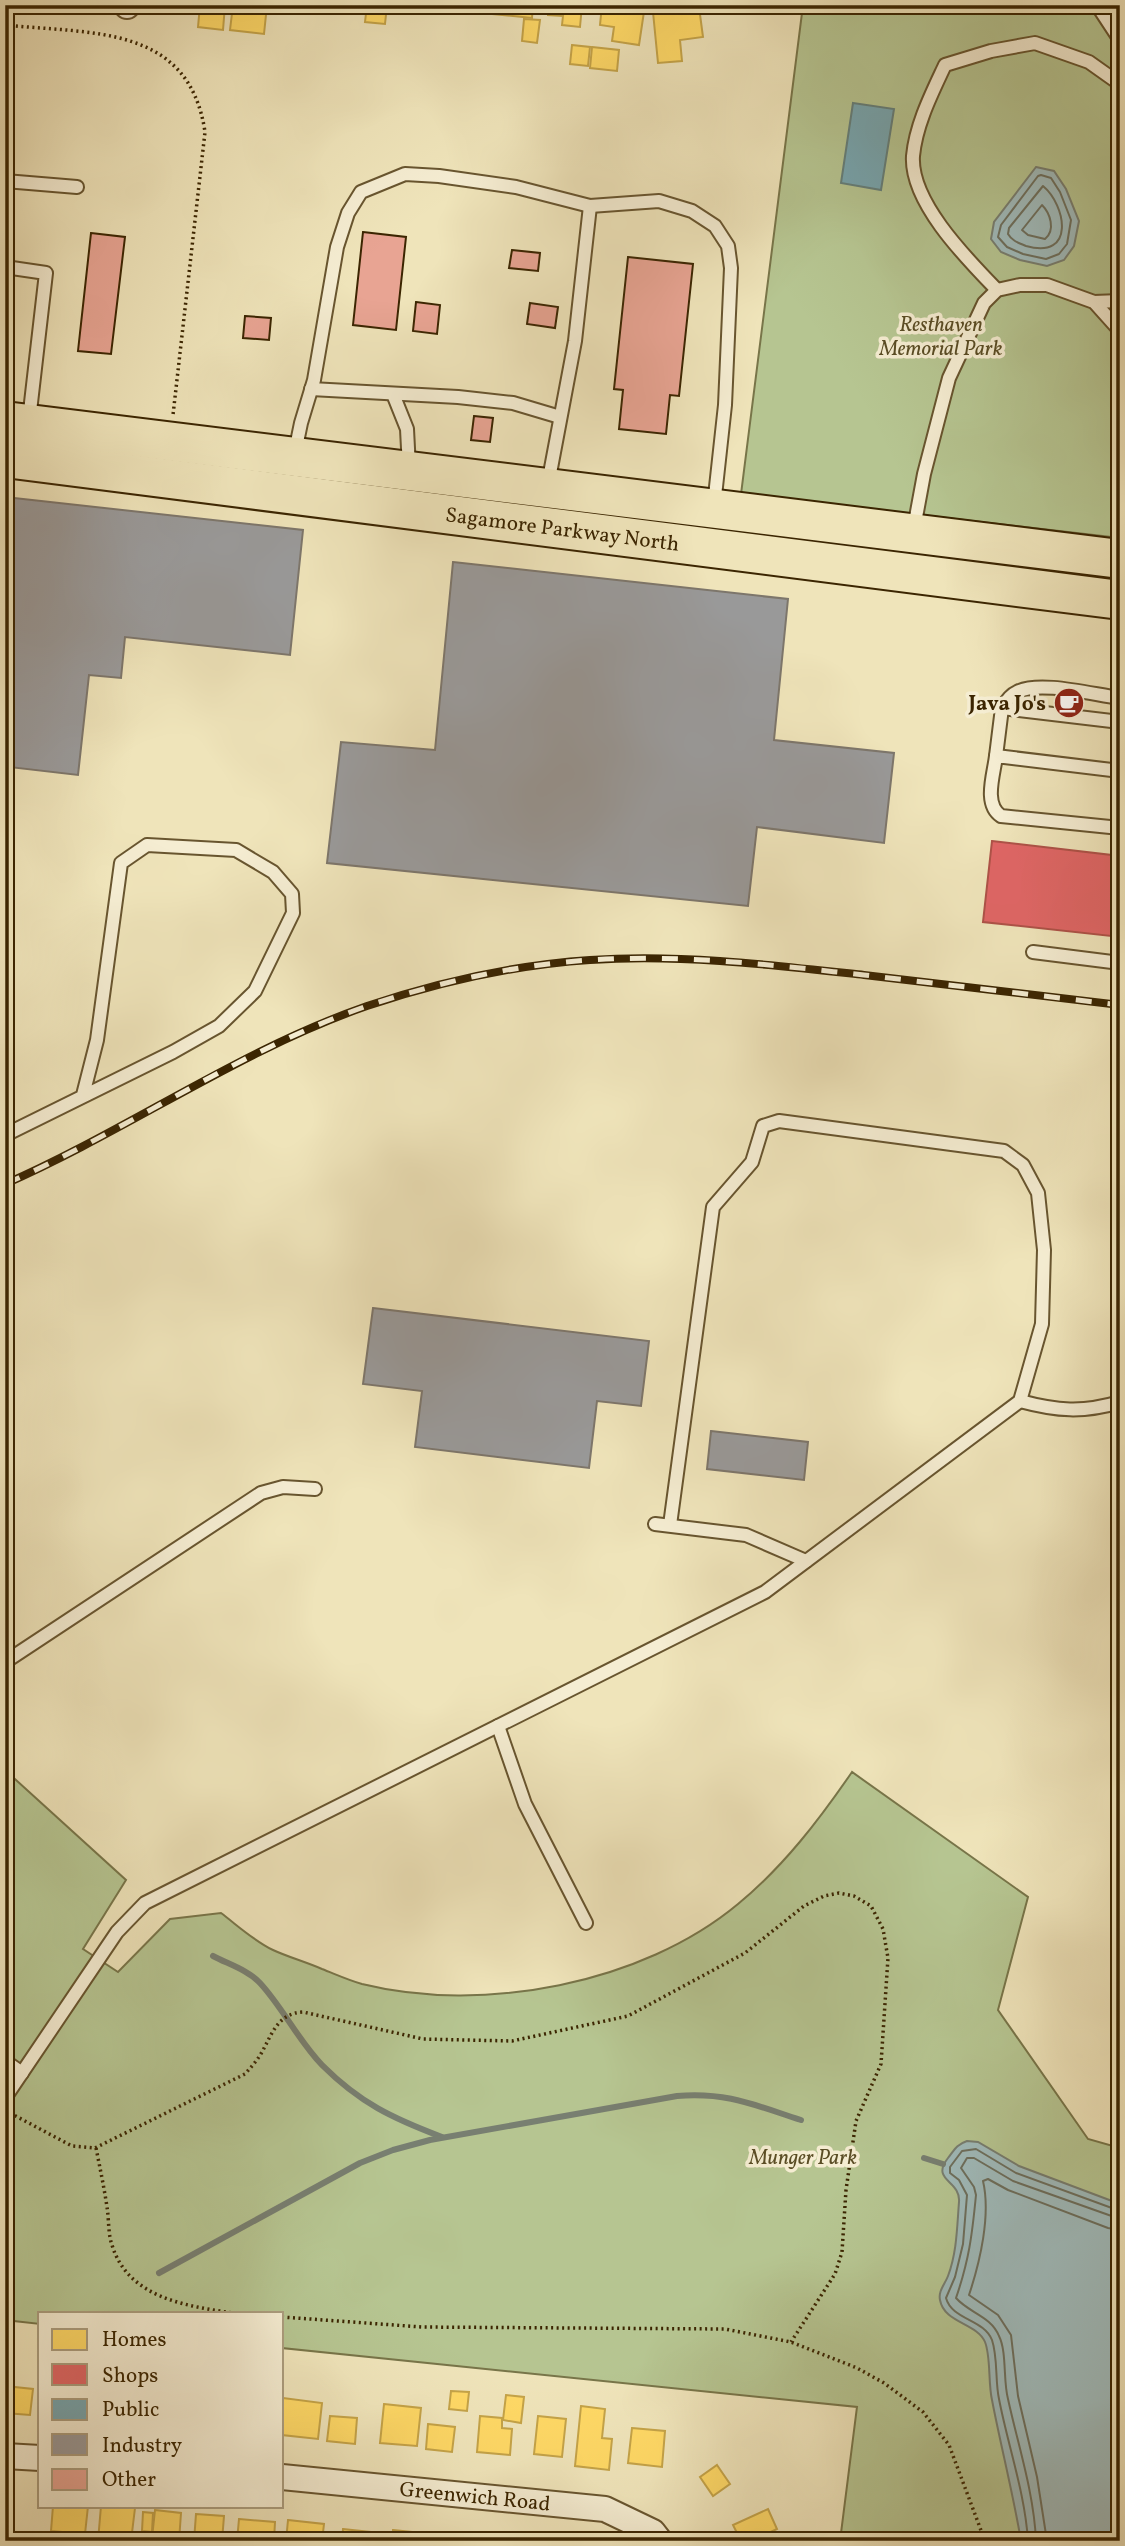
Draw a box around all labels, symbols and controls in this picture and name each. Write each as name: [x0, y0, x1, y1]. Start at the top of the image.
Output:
park label: Resthaven Memorial Park: [879, 311, 1003, 364]
street label: Sagamore Parkway North: [444, 501, 681, 560]
cafe icon: Java Jo's: [1052, 686, 1086, 720]
place label: Java Jo's: [967, 690, 1046, 719]
park label: Munger Park: [748, 2144, 857, 2173]
legend: [38, 2312, 284, 2508]
text: Homes: [102, 2326, 167, 2355]
text: Shops: [102, 2362, 158, 2391]
text: Public: [102, 2396, 159, 2425]
text: Industry: [102, 2432, 183, 2461]
text: Other: [102, 2466, 156, 2495]
street label: Greenwich Road: [398, 2476, 552, 2520]

